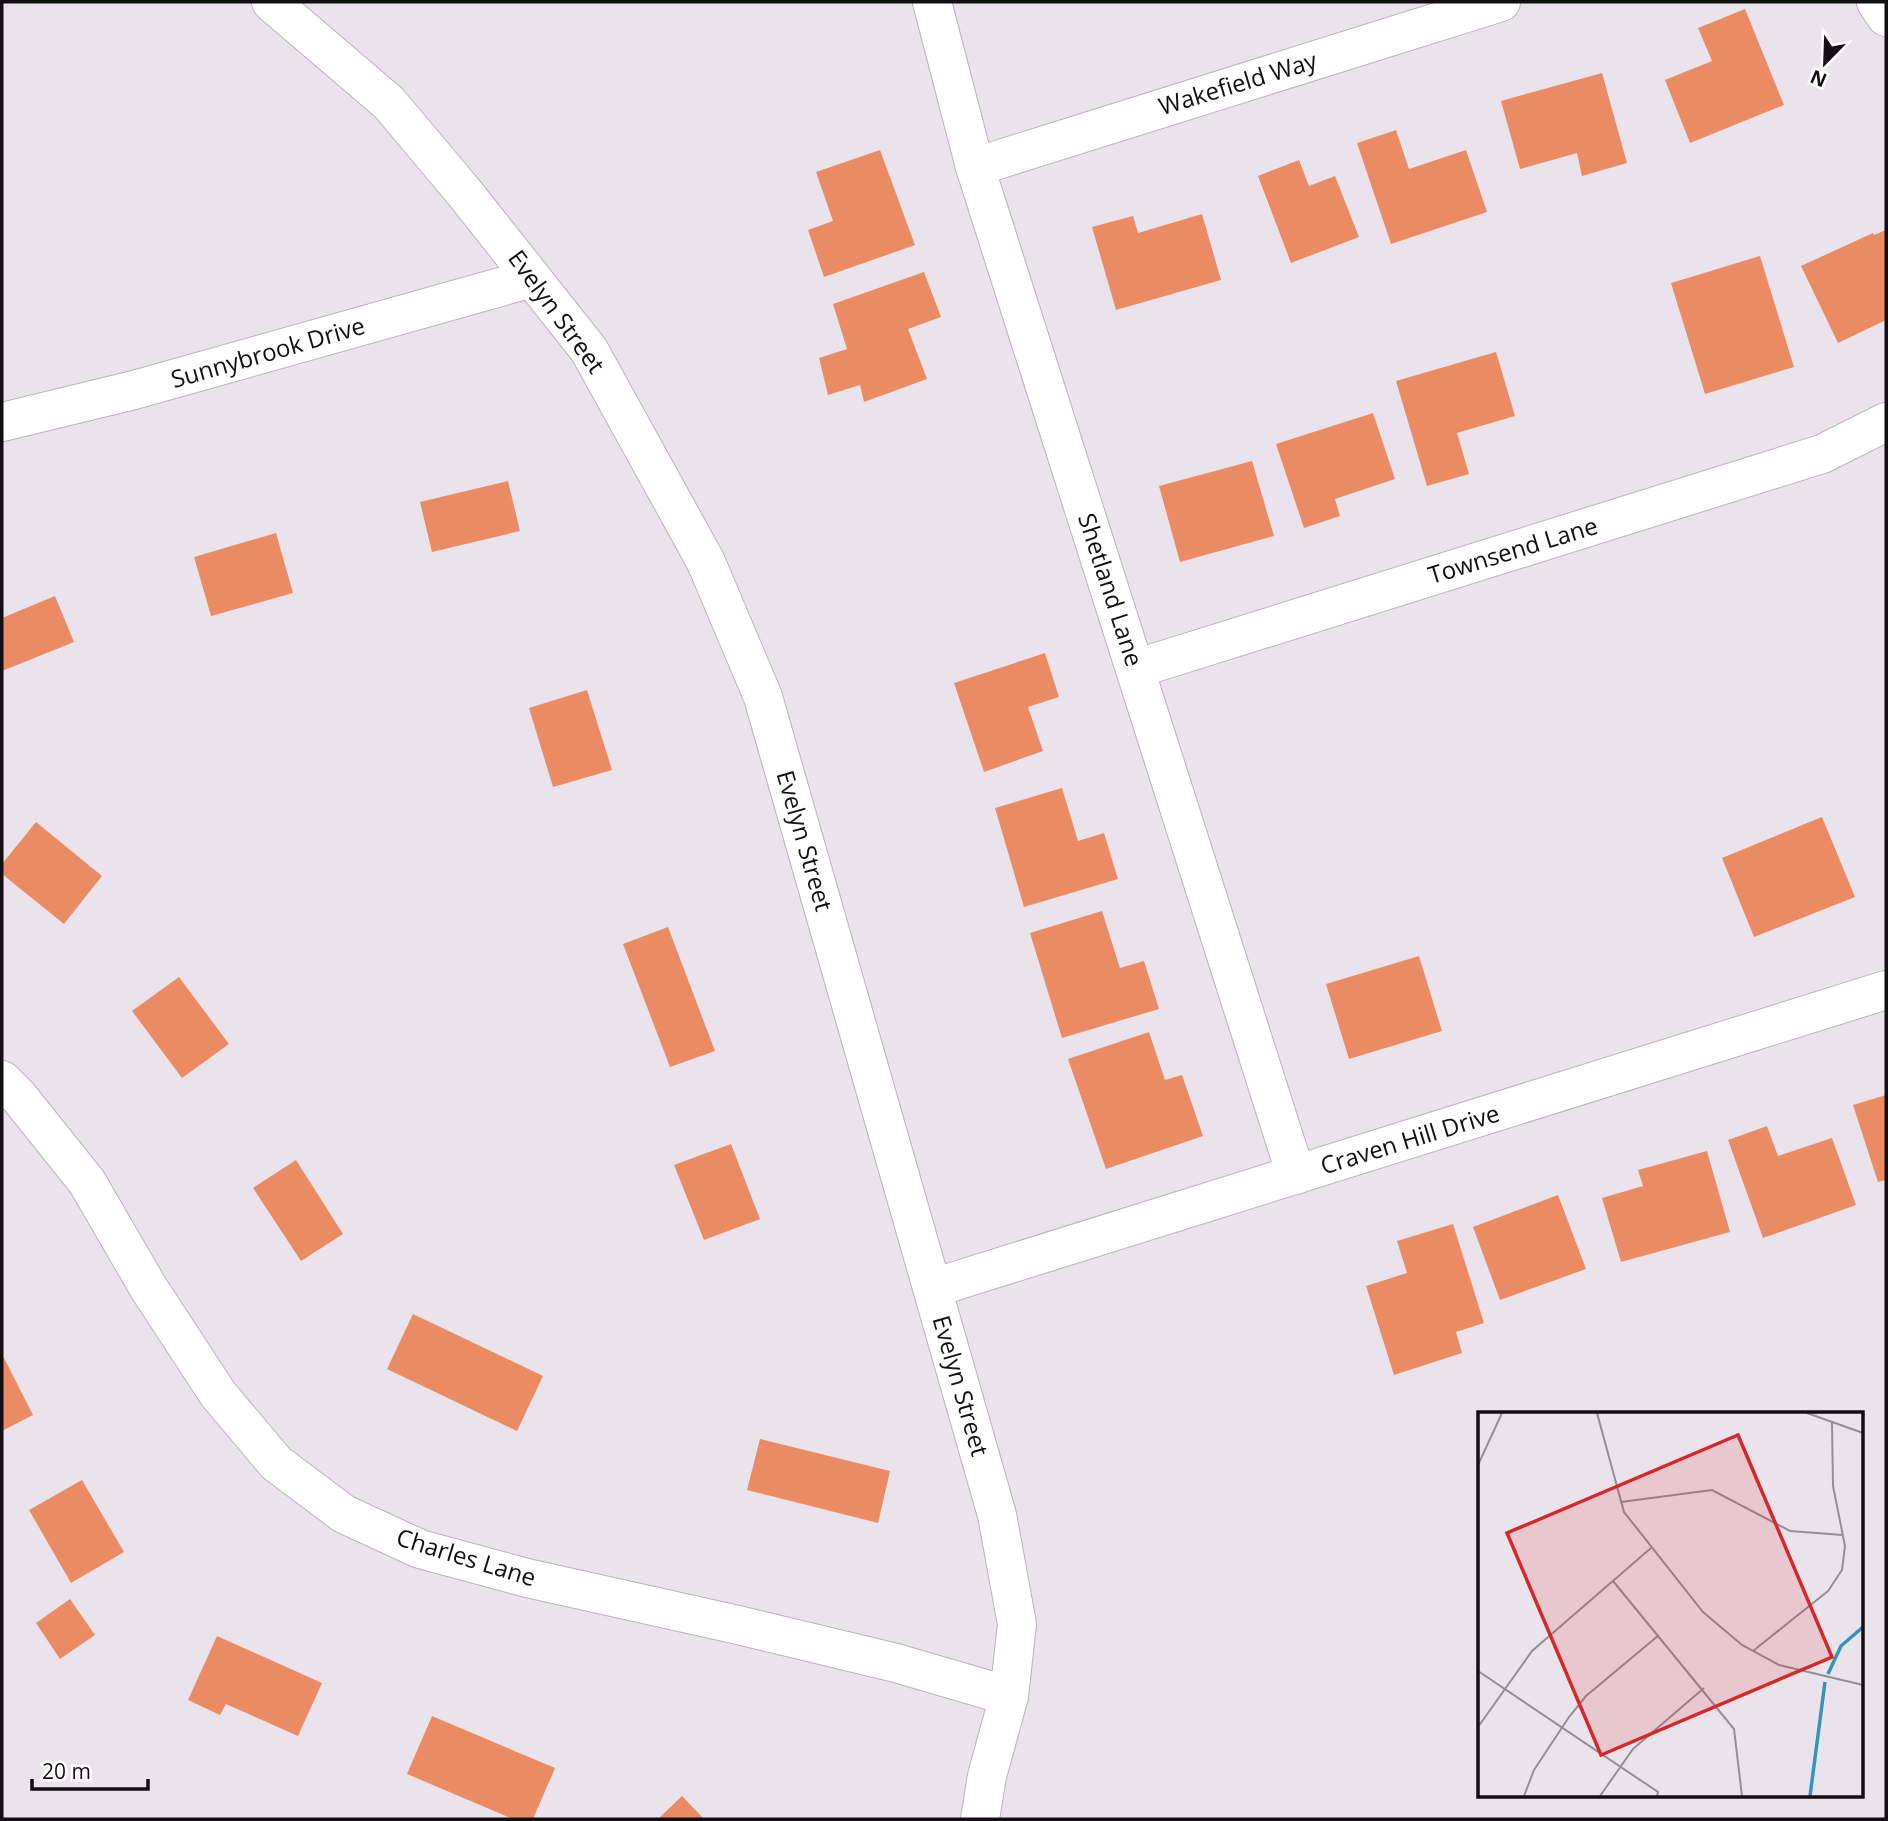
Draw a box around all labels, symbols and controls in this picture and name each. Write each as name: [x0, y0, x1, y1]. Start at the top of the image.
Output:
north arrow: [1790, 28, 1860, 98]
street label: Wakefield Way: [1154, 43, 1322, 122]
text: N: [1806, 64, 1831, 94]
street label: Evelyn Street: [501, 243, 613, 379]
street label: Sunnybrook Drive: [167, 308, 368, 395]
street label: Townsend Lane: [1424, 508, 1601, 591]
street label: Shetland Lane: [1071, 509, 1152, 670]
street label: Evelyn Street: [770, 766, 841, 915]
street label: Craven Hill Drive: [1316, 1096, 1503, 1181]
street label: Evelyn Street: [926, 1311, 997, 1460]
inset map: [1478, 1412, 1864, 1797]
street label: Charles Lane: [393, 1520, 540, 1593]
scale bar: [32, 1748, 147, 1792]
text: 20 m: [42, 1757, 91, 1785]

